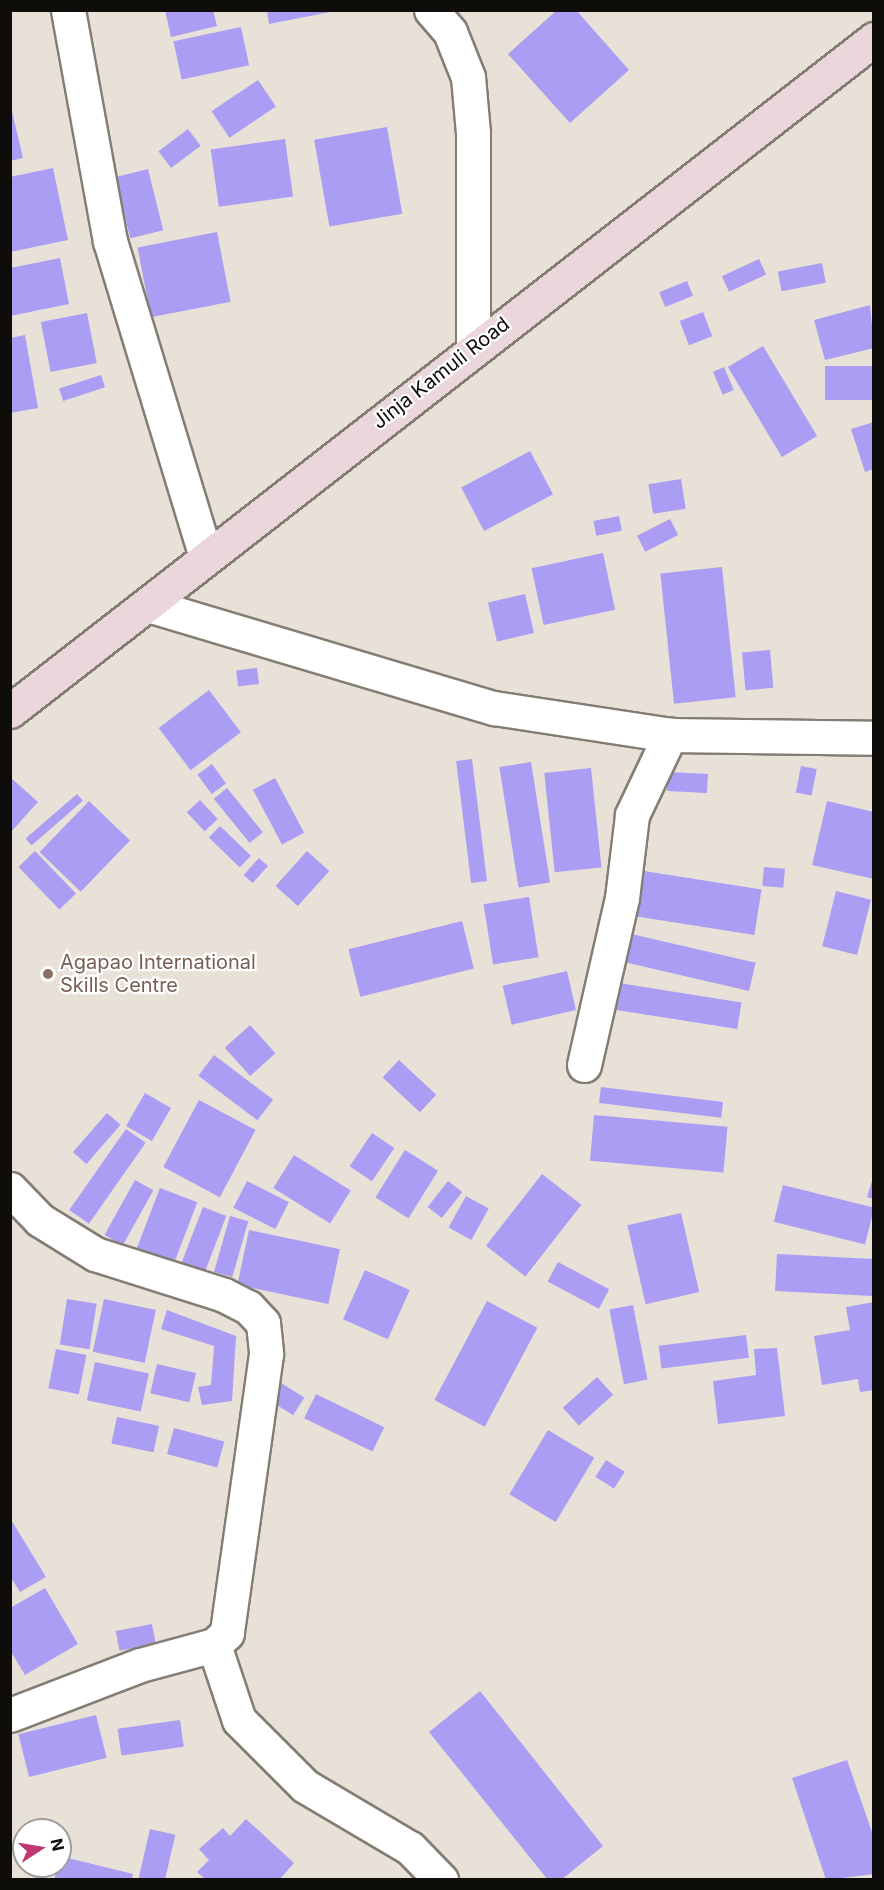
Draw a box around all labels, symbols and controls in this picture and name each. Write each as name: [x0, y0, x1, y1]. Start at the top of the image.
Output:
street label: Jinja Kamuli Road: [368, 312, 514, 434]
place label: Agapao International Skills Centre: [60, 951, 256, 998]
marker: Agapao International Skills Centre: [41, 967, 55, 981]
north arrow: [12, 1818, 72, 1878]
text: N: [47, 1837, 69, 1853]

